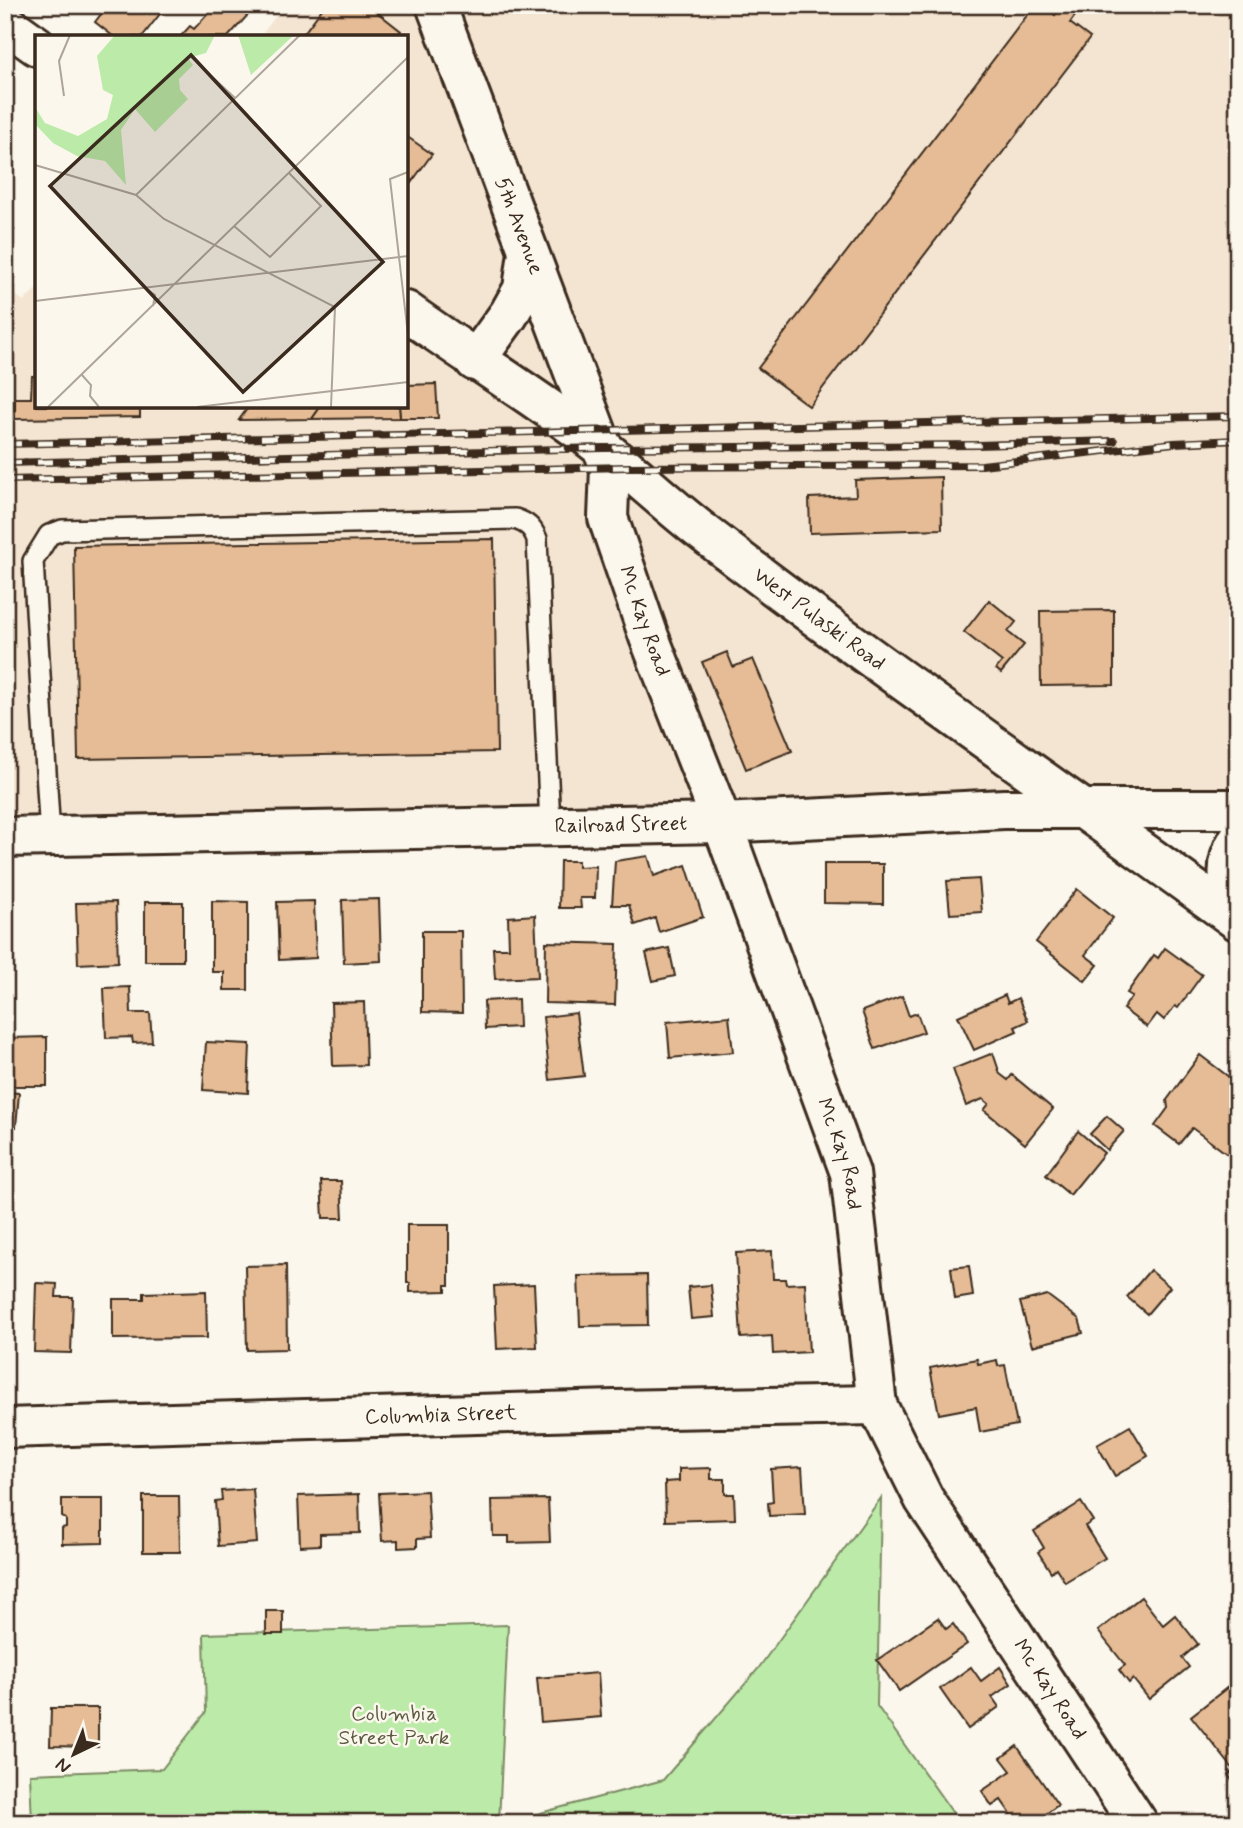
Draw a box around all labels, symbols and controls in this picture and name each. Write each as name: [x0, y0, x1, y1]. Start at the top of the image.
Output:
inset map: [35, 35, 408, 408]
street label: 5th Avenue: [488, 173, 550, 279]
street label: West Pulaski Road: [747, 561, 891, 677]
street label: Mc Kay Road: [612, 562, 677, 680]
street label: Railroad Street: [554, 810, 688, 840]
street label: Mc Kay Road: [810, 1094, 868, 1211]
street label: Columbia Street: [364, 1399, 518, 1431]
street label: Mc Kay Road: [1006, 1634, 1093, 1745]
park label: Columbia Street Park: [339, 1700, 450, 1752]
north arrow: [38, 1720, 108, 1790]
text: N: [50, 1752, 77, 1779]

